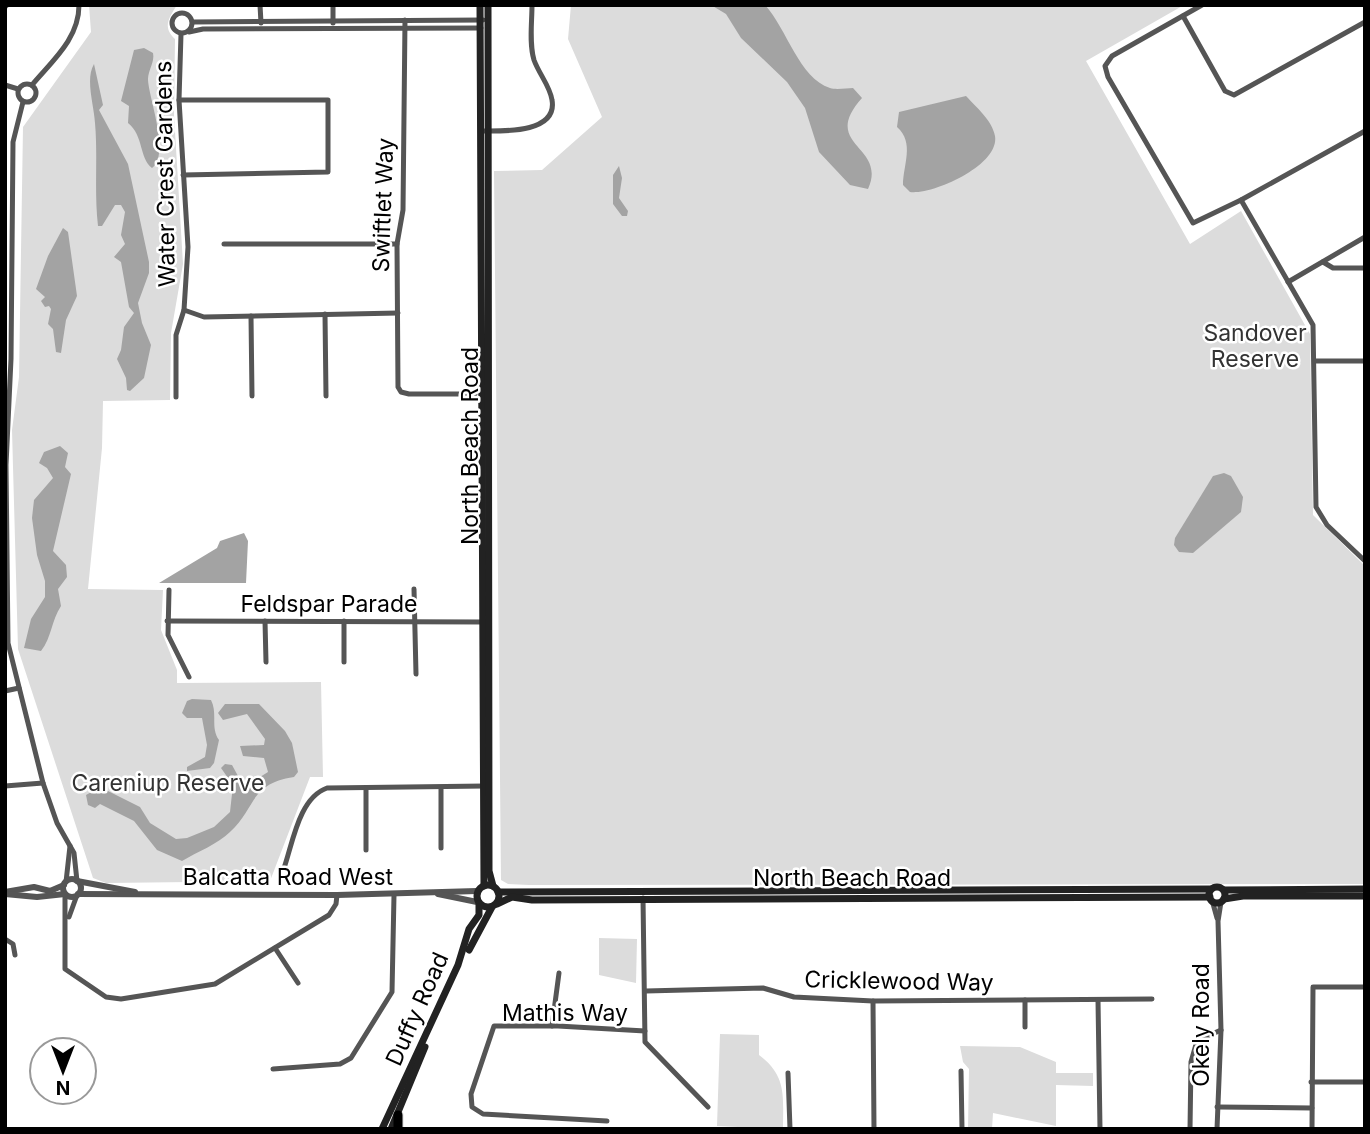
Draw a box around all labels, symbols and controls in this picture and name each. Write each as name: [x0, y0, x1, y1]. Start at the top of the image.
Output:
street label: Water Crest Gardens: [149, 61, 181, 287]
street label: Swiftlet Way: [367, 137, 399, 273]
park label: Sandover Reserve: [1203, 319, 1307, 373]
street label: North Beach Road: [456, 347, 484, 545]
street label: Feldspar Parade: [241, 590, 417, 618]
park label: Careniup Reserve: [71, 769, 265, 797]
street label: Balcatta Road West: [183, 863, 394, 891]
street label: North Beach Road: [753, 864, 951, 892]
street label: Duffy Road: [380, 948, 454, 1070]
street label: Okely Road: [1187, 963, 1215, 1087]
street label: Cricklewood Way: [804, 965, 994, 997]
street label: Mathis Way: [502, 999, 628, 1027]
north arrow: [28, 1036, 98, 1106]
text: N: [56, 1076, 70, 1099]

